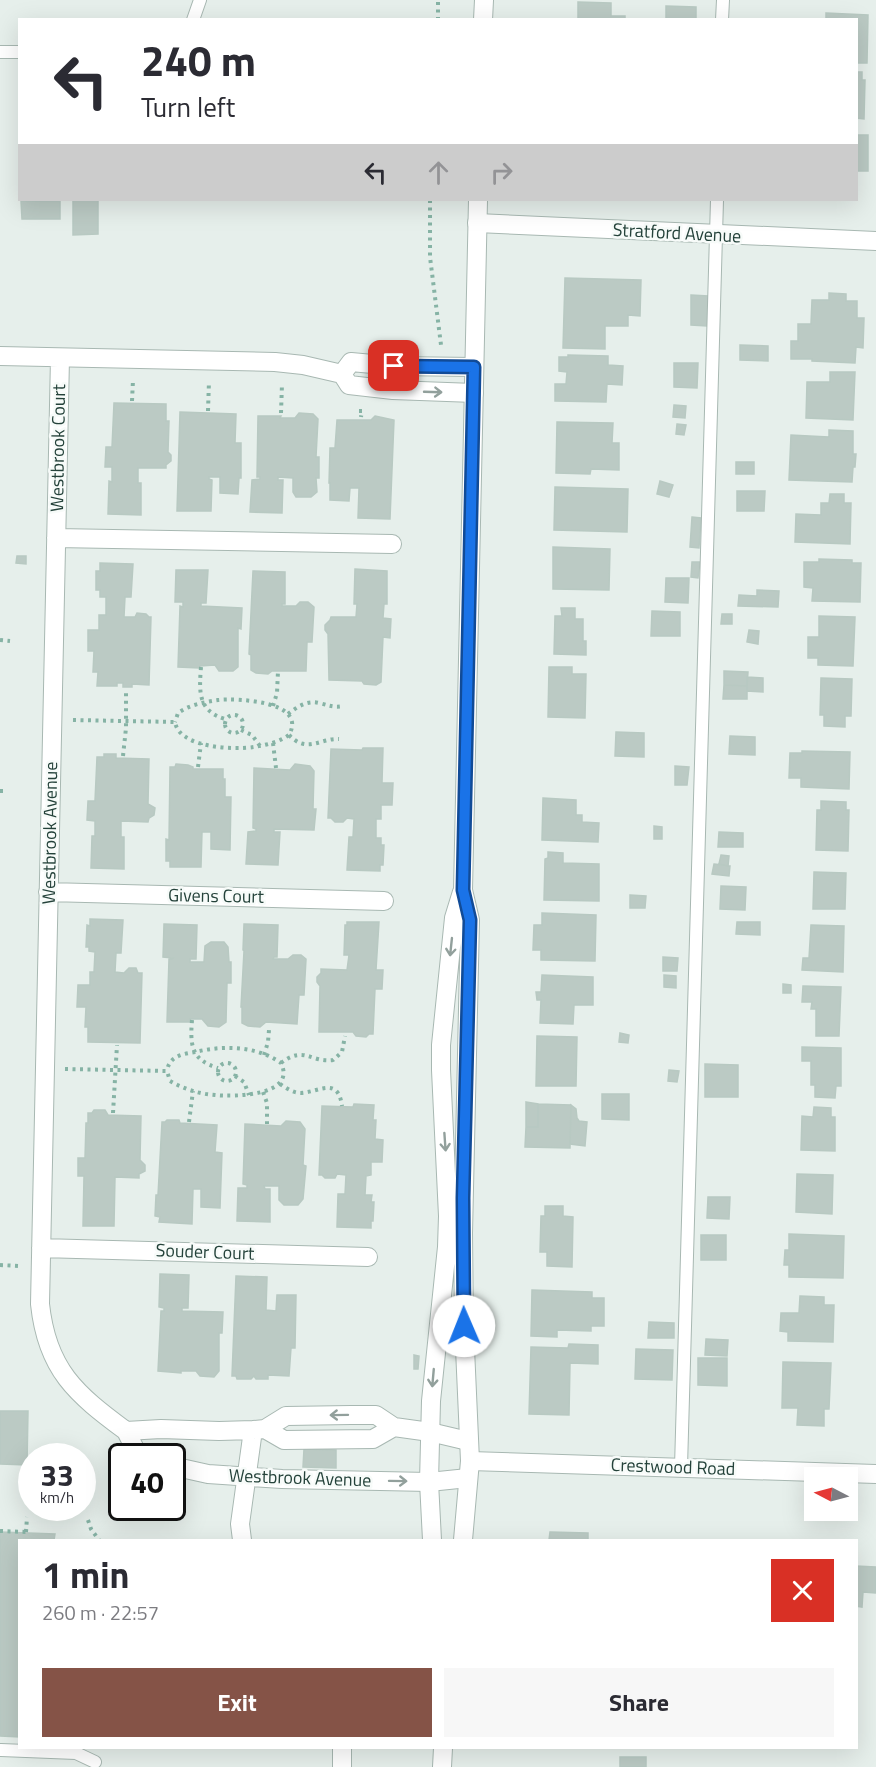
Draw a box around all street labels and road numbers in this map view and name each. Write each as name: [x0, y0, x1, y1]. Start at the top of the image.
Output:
street label: Stratford Avenue: [612, 216, 742, 249]
street label: Westbrook Court: [43, 383, 72, 512]
street label: Westbrook Avenue: [35, 761, 64, 905]
street label: Givens Court: [168, 881, 265, 910]
street label: Souder Court: [155, 1236, 256, 1267]
street label: Crestwood Road: [610, 1451, 736, 1482]
street label: Westbrook Avenue: [228, 1462, 372, 1493]

